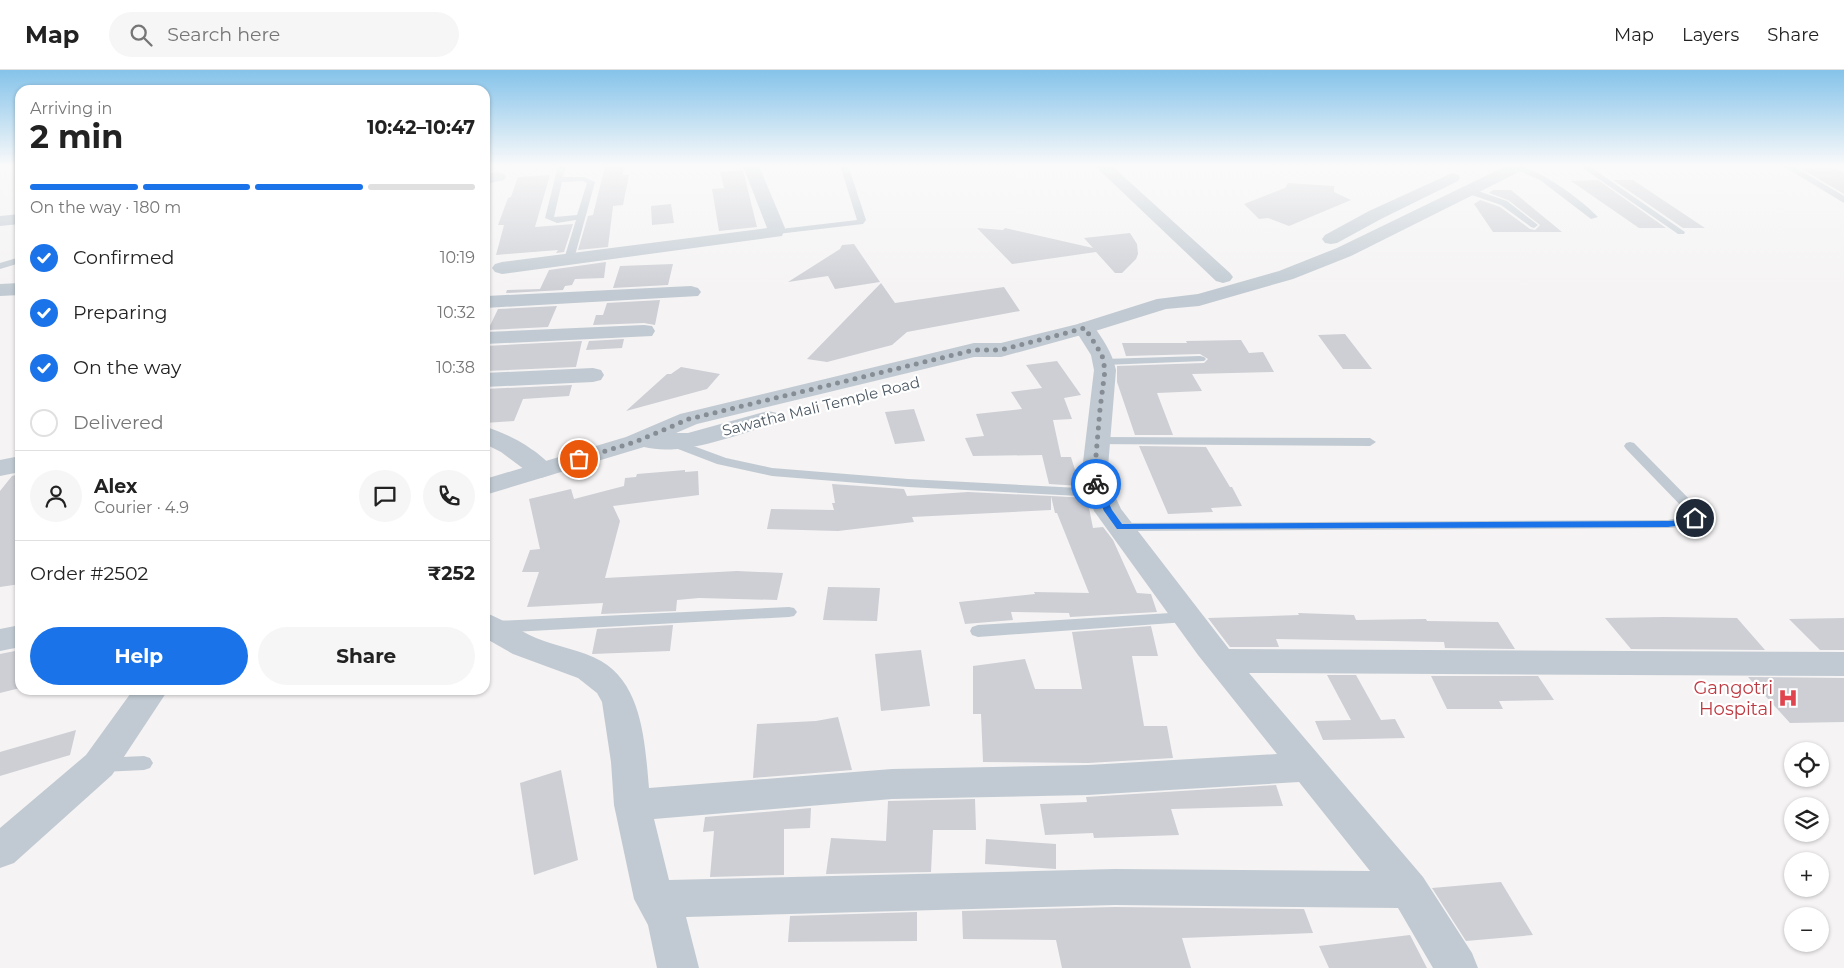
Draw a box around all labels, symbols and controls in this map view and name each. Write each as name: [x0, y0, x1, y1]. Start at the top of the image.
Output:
search box: [109, 12, 459, 57]
text: Map: [25, 20, 79, 49]
icon: search: [127, 21, 155, 49]
text: Search here: [167, 23, 280, 46]
text: Map: [1614, 24, 1654, 46]
text: Layers: [1682, 24, 1739, 46]
text: Share: [1767, 24, 1819, 46]
text: Arriving in: [30, 99, 112, 118]
text: 10:42–10:47: [367, 116, 475, 139]
text: 2 min: [30, 117, 123, 156]
text: On the way · 180 m: [30, 198, 181, 217]
icon: check: [30, 244, 58, 272]
text: Confirmed: [73, 246, 174, 269]
text: 10:19: [440, 248, 475, 267]
icon: check: [30, 299, 58, 327]
text: Preparing: [73, 301, 168, 324]
text: 10:32: [437, 303, 475, 322]
icon: check: [30, 354, 58, 382]
text: On the way: [73, 356, 181, 379]
text: 10:38: [436, 358, 475, 377]
street label: Sawatha Mali Temple Road: [720, 372, 922, 440]
text: Delivered: [73, 411, 164, 434]
pin: [558, 438, 600, 480]
icon: bag: [565, 445, 593, 473]
courier: [1071, 459, 1121, 509]
button: person: [30, 470, 82, 522]
button: chat: [359, 470, 411, 522]
button: phone: [423, 470, 475, 522]
icon: bike: [1082, 470, 1110, 498]
text: Alex: [94, 475, 137, 498]
pin: [1674, 497, 1716, 539]
text: Courier · 4.9: [94, 498, 189, 517]
icon: home: [1681, 504, 1709, 532]
text: Order #2502: [30, 562, 148, 585]
text: ₹252: [428, 562, 475, 585]
button: Help: [30, 627, 248, 685]
button: Share: [258, 627, 475, 685]
place label: Gangotri Hospital: [1693, 677, 1773, 720]
hospital icon: Gangotri Hospital: [1777, 687, 1799, 709]
map controls: [1784, 742, 1829, 952]
button: locate: [1784, 742, 1829, 787]
button: layers: [1784, 797, 1829, 842]
button: +: [1784, 852, 1829, 897]
button: −: [1784, 907, 1829, 952]

